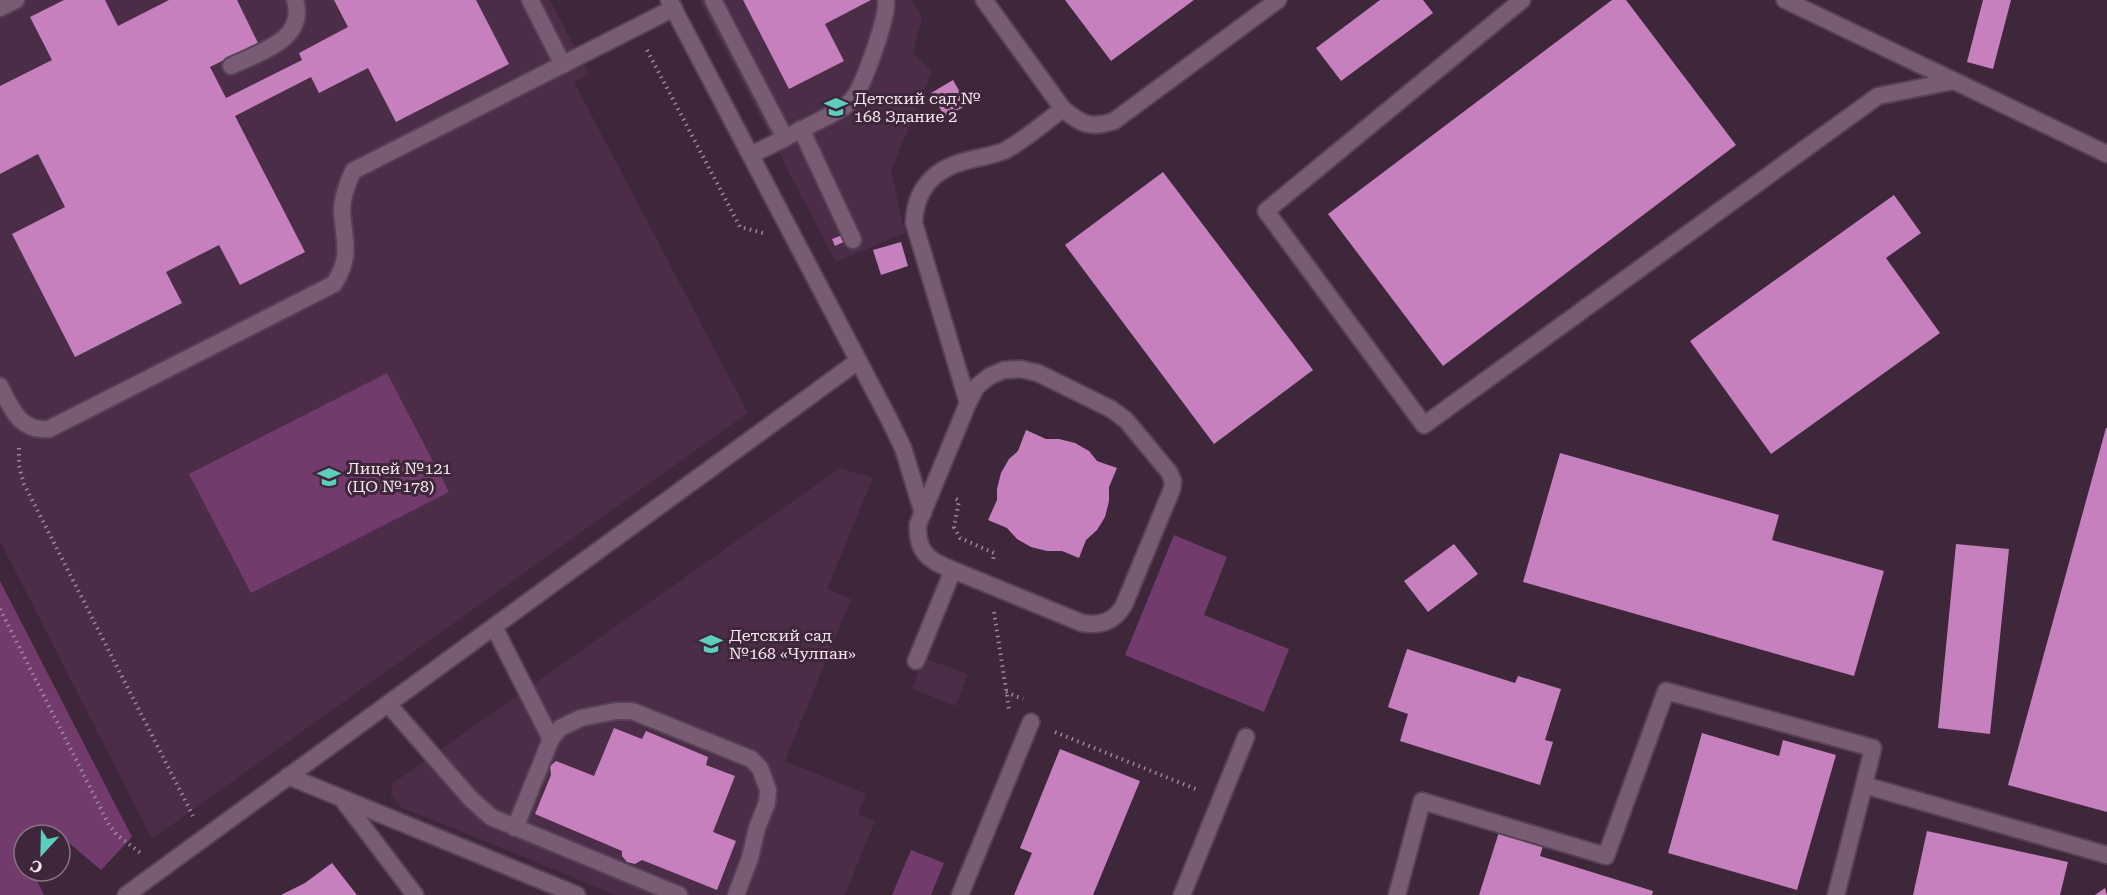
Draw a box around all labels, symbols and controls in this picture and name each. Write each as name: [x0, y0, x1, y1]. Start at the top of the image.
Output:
place label: Детский сад № 168 Здание 2: [854, 89, 981, 126]
school or university icon: Детский сад № 168 Здание 2: [823, 94, 849, 120]
place label: Лицей №121 (ЦО №178): [347, 459, 451, 496]
school or university icon: Лицей №121 (ЦО №178): [316, 464, 342, 490]
place label: Детский сад №168 «Чулпан»: [729, 626, 856, 663]
school or university icon: Детский сад №168 «Чулпан»: [698, 631, 724, 657]
north arrow: [12, 823, 72, 883]
text: С: [28, 856, 45, 877]

